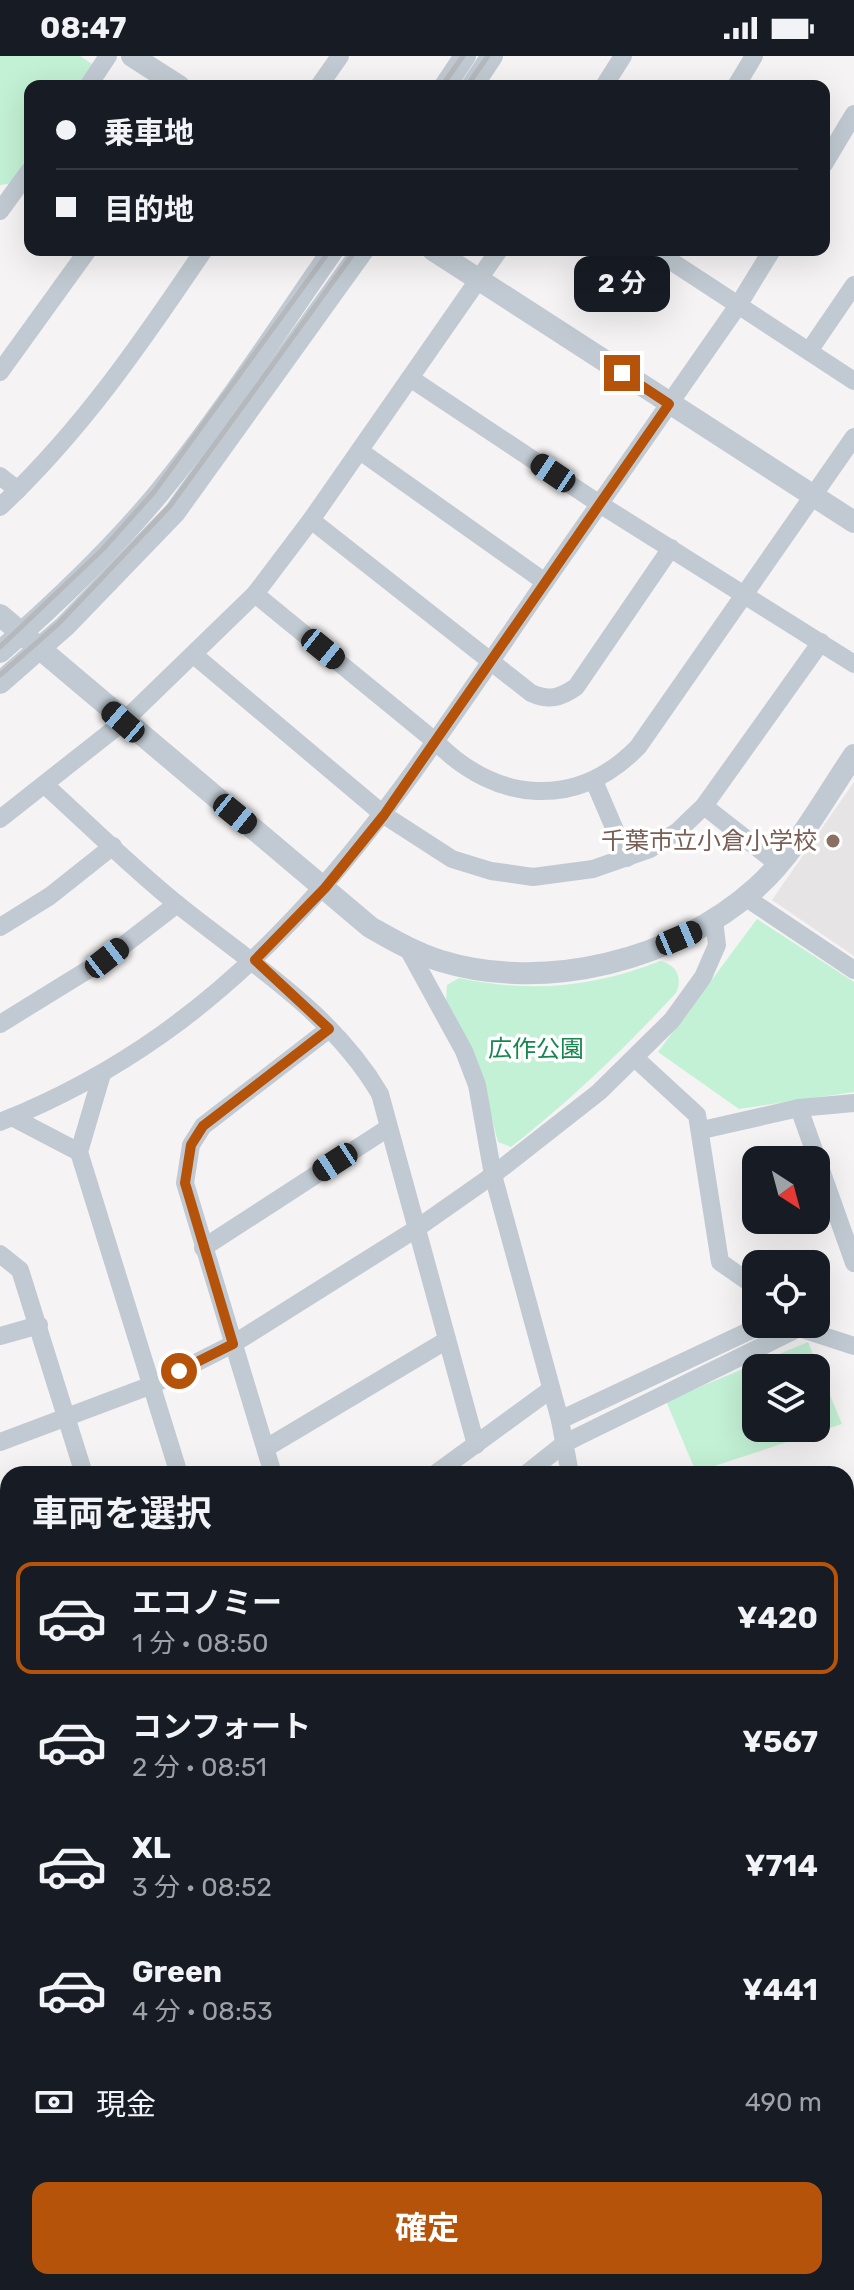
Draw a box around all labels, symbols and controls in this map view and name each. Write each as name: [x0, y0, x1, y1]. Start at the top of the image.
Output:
text: 08:47: [40, 10, 126, 46]
text: 乗車地: [104, 115, 194, 151]
text: 目的地: [104, 192, 194, 228]
callout: 2 分: [574, 257, 670, 313]
text: 2 分: [598, 268, 646, 299]
route end: [604, 355, 640, 391]
car: [526, 450, 580, 496]
car: [297, 625, 349, 673]
car: [97, 697, 149, 747]
car: [209, 790, 261, 838]
place label: 千葉市立小倉小学校: [601, 827, 817, 855]
marker: 千葉市立小倉小学校: [824, 832, 842, 850]
car: [652, 918, 706, 958]
car: [81, 934, 133, 982]
park label: 広作公園: [488, 1035, 584, 1063]
car: [308, 1139, 362, 1185]
north arrow: [742, 1146, 830, 1234]
map controls: [742, 1146, 830, 1442]
button: locate: [742, 1250, 830, 1338]
route start: [161, 1353, 197, 1389]
button: layers: [742, 1354, 830, 1442]
text: 車両を選択: [32, 1492, 212, 1535]
icon: car: [36, 1582, 108, 1654]
text: エコノミー: [132, 1585, 282, 1621]
text: ¥420: [737, 1600, 818, 1636]
text: 1 分 · 08:50: [132, 1628, 268, 1659]
icon: car: [36, 1706, 108, 1778]
text: コンフォート: [132, 1709, 311, 1745]
text: ¥567: [742, 1724, 818, 1760]
text: 2 分 · 08:51: [132, 1752, 267, 1783]
icon: car: [36, 1830, 108, 1902]
text: XL: [132, 1830, 171, 1866]
text: ¥714: [745, 1848, 818, 1884]
text: 3 分 · 08:52: [132, 1872, 272, 1903]
icon: car: [36, 1954, 108, 2026]
text: Green: [132, 1954, 222, 1990]
text: ¥441: [742, 1972, 818, 2008]
text: 4 分 · 08:53: [132, 1996, 273, 2027]
icon: cash: [32, 2080, 76, 2124]
text: 現金: [96, 2087, 156, 2123]
text: 490 m: [745, 2087, 822, 2118]
button: 確定: [32, 2182, 822, 2274]

